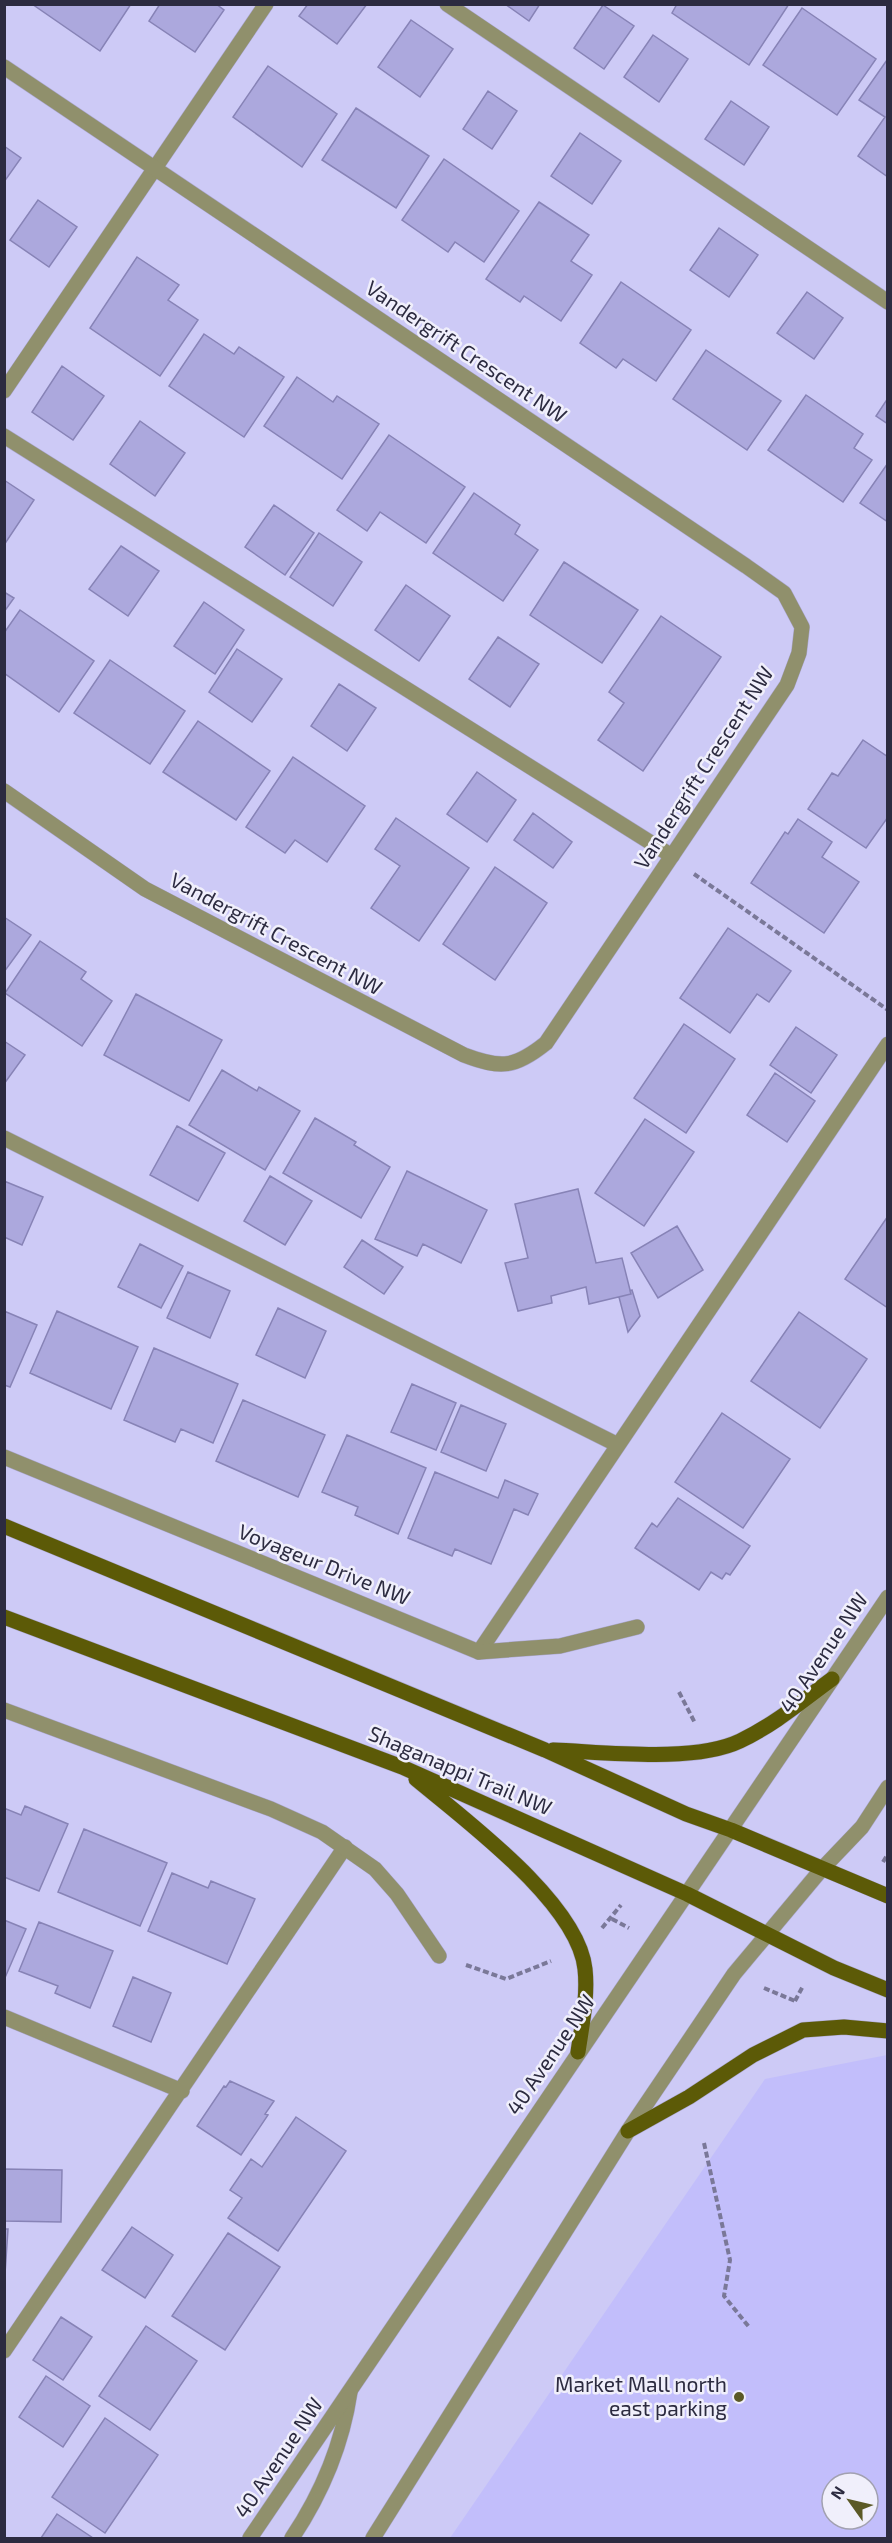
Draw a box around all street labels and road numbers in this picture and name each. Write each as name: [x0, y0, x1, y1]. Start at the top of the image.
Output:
street label: Vandergrift Crescent NW: [362, 274, 572, 427]
street label: Vandergrift Crescent NW: [628, 661, 778, 873]
street label: Vandergrift Crescent NW: [166, 866, 387, 999]
street label: Voyageur Drive NW: [235, 1518, 414, 1610]
street label: 40 Avenue NW: [773, 1587, 872, 1717]
street label: Shaganappi Trail NW: [365, 1720, 556, 1820]
street label: 40 Avenue NW: [500, 1989, 599, 2119]
street label: 40 Avenue NW: [228, 2392, 327, 2522]

